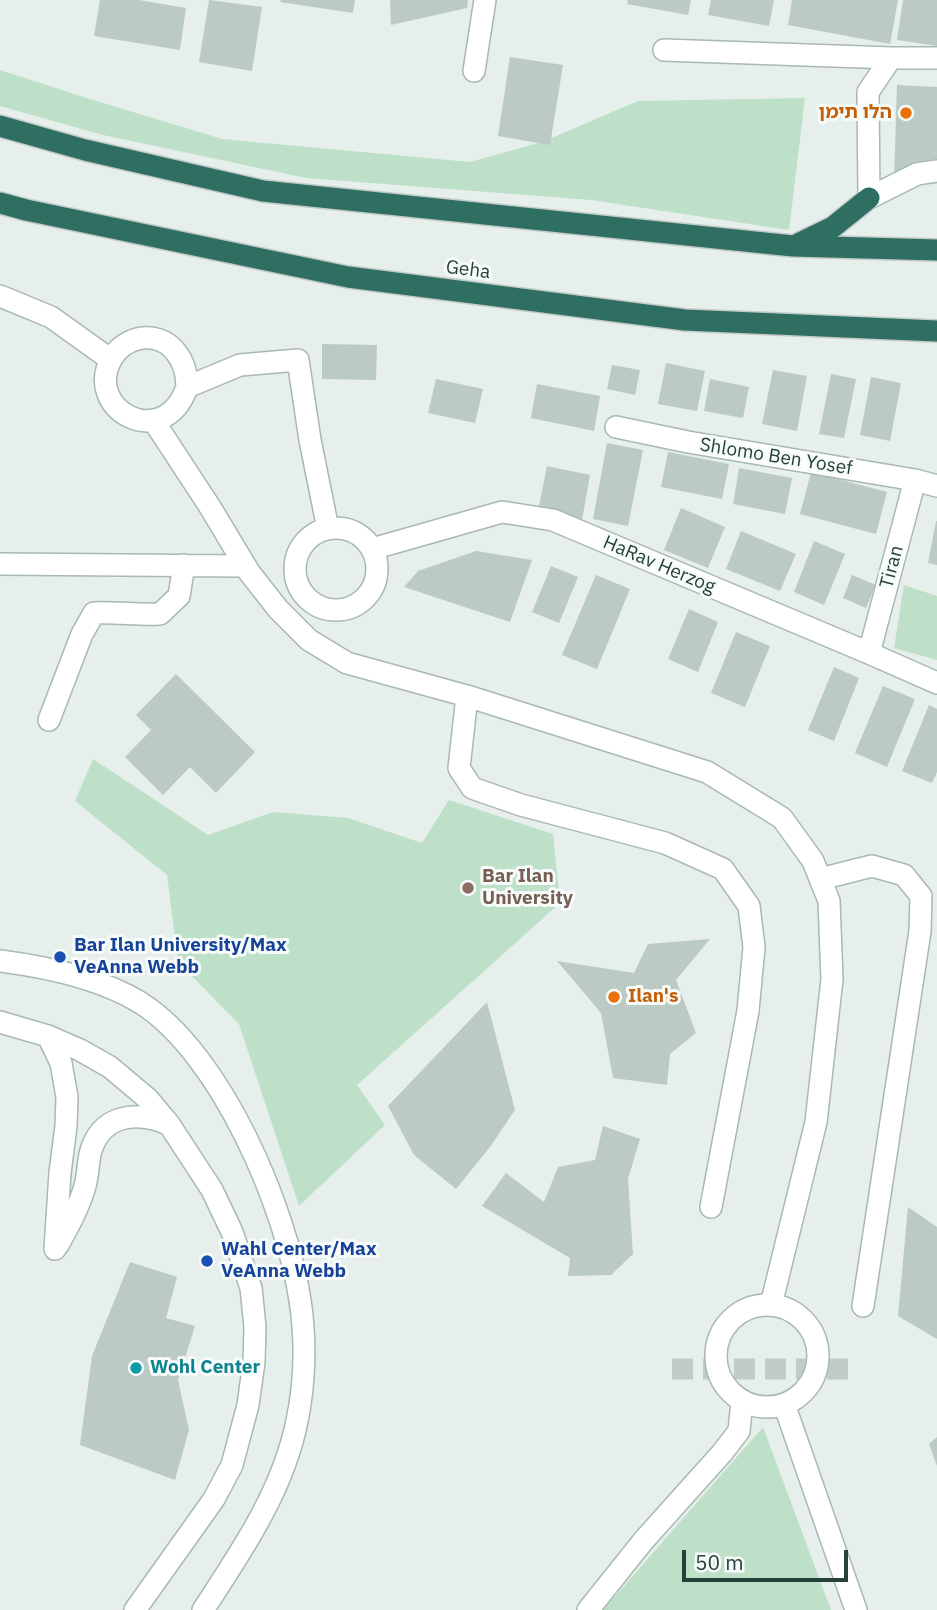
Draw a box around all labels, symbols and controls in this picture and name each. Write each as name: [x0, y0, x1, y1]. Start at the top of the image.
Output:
place label: הלו תימן: [819, 102, 892, 124]
marker: הלו תימן: [898, 105, 914, 121]
street label: Geha: [444, 256, 492, 284]
street label: Shlomo Ben Yosef: [698, 434, 854, 480]
street label: HaRav Herzog: [600, 531, 718, 599]
street label: Tiran: [875, 543, 909, 591]
place label: Bar Ilan University: [482, 866, 573, 910]
marker: Bar Ilan University: [460, 880, 476, 896]
place label: Bar Ilan University/Max VeAnna Webb: [74, 935, 287, 979]
marker: Bar Ilan University/Max VeAnna Webb: [52, 949, 68, 965]
place label: Ilan's: [628, 986, 678, 1008]
marker: Ilan's: [606, 989, 622, 1005]
place label: Wahl Center/Max VeAnna Webb: [221, 1239, 377, 1283]
marker: Wahl Center/Max VeAnna Webb: [199, 1253, 215, 1269]
place label: Wohl Center: [150, 1357, 260, 1379]
marker: Wohl Center: [128, 1360, 144, 1376]
scale bar: [685, 1536, 851, 1580]
text: 50 m: [695, 1548, 744, 1576]

